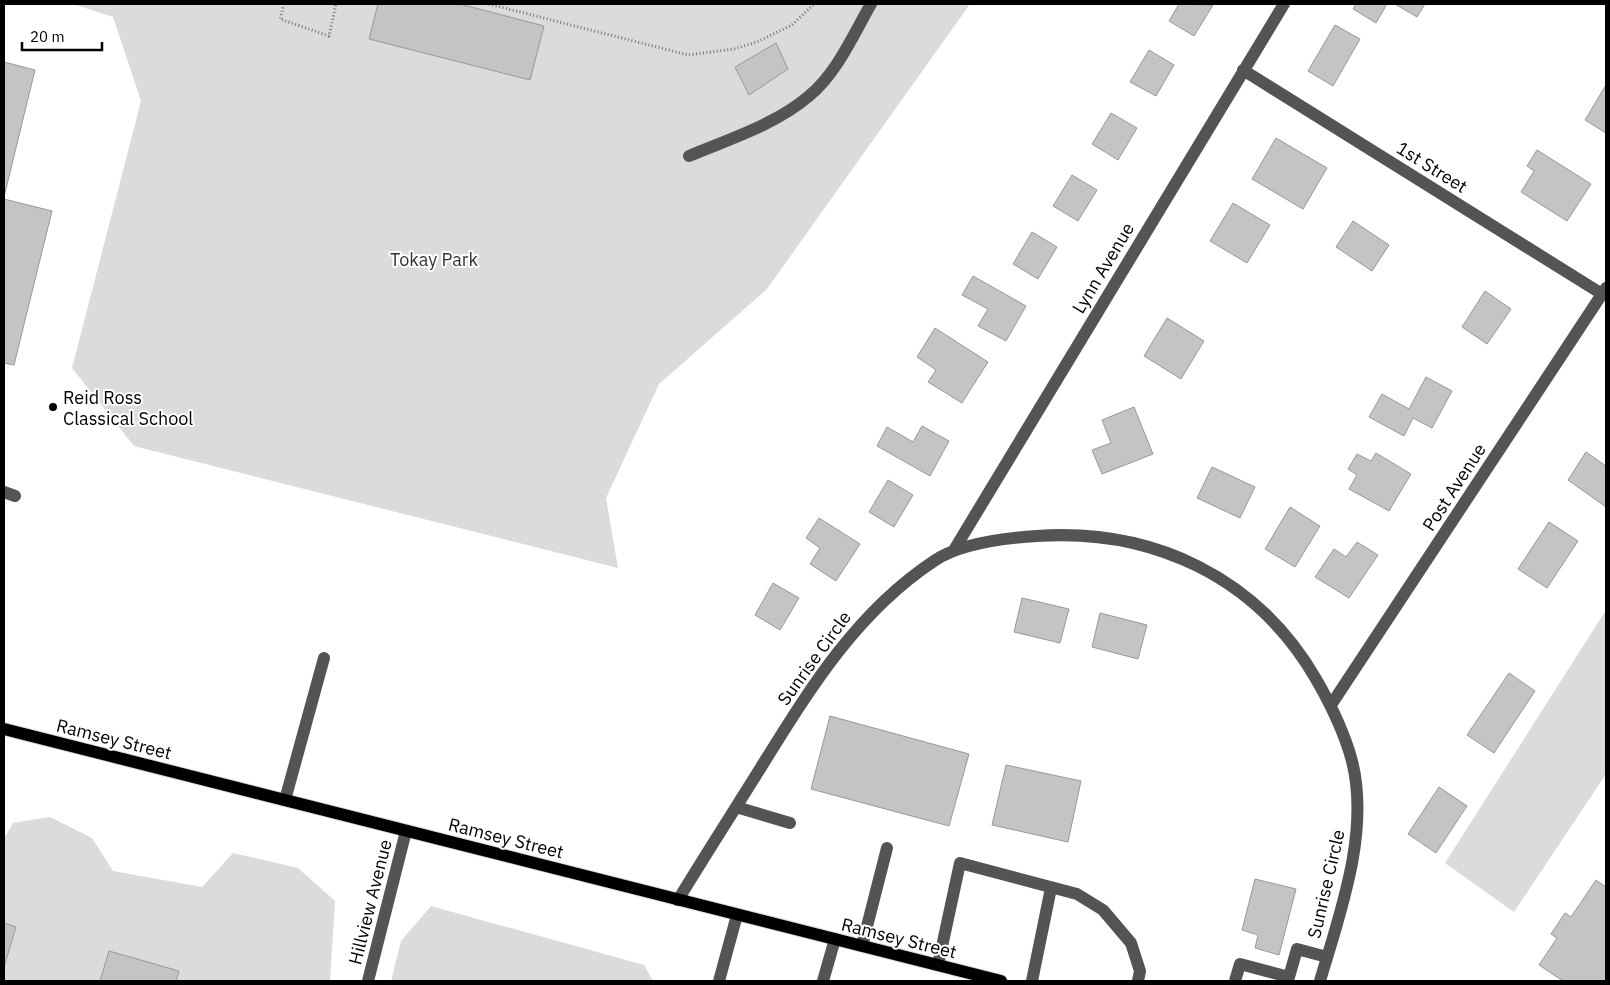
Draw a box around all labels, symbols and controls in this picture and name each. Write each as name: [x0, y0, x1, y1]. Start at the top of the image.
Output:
scale bar: [22, 20, 102, 52]
text: 20 m: [30, 27, 65, 46]
street label: 1st Street: [1392, 136, 1472, 198]
street label: Lynn Avenue: [1067, 218, 1139, 318]
park label: Tokay Park: [390, 248, 478, 271]
place label: Reid Ross Classical School: [63, 386, 193, 430]
marker: Reid Ross Classical School: [47, 401, 59, 413]
street label: Post Avenue: [1417, 439, 1491, 535]
street label: Sunrise Circle: [772, 606, 856, 710]
street label: Ramsey Street: [54, 714, 174, 764]
street label: Ramsey Street: [446, 813, 566, 863]
street label: Sunrise Circle: [1302, 827, 1350, 941]
street label: Hillview Avenue: [343, 837, 397, 967]
street label: Ramsey Street: [839, 913, 959, 963]

